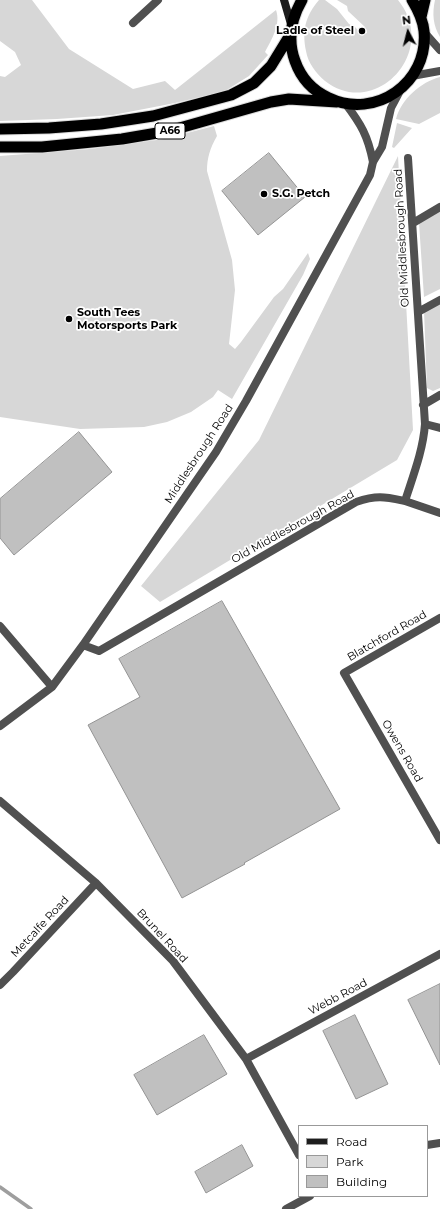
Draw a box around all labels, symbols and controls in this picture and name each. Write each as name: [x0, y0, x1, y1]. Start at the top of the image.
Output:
north arrow: [388, 12, 428, 52]
text: N: [401, 13, 412, 28]
place label: Ladle of Steel: [276, 24, 354, 38]
marker: Ladle of Steel: [357, 26, 367, 36]
road number: A66: [155, 123, 185, 139]
street label: Old Middlesbrough Road: [392, 168, 412, 308]
place label: S.G. Petch: [272, 187, 330, 201]
marker: S.G. Petch: [259, 189, 269, 199]
place label: South Tees Motorsports Park: [77, 306, 177, 332]
marker: South Tees Motorsports Park: [64, 314, 74, 324]
street label: Middlesbrough Road: [162, 402, 236, 506]
street label: Old Middlesbrough Road: [229, 488, 357, 566]
street label: Blatchford Road: [345, 608, 429, 664]
street label: Owens Road: [379, 717, 425, 785]
street label: Metcalfe Road: [8, 894, 72, 960]
street label: Brunel Road: [134, 906, 190, 966]
street label: Webb Road: [306, 976, 370, 1018]
legend: [298, 1125, 428, 1197]
text: Road: [336, 1134, 367, 1149]
text: Park: [336, 1154, 363, 1169]
text: Building: [336, 1174, 387, 1189]

